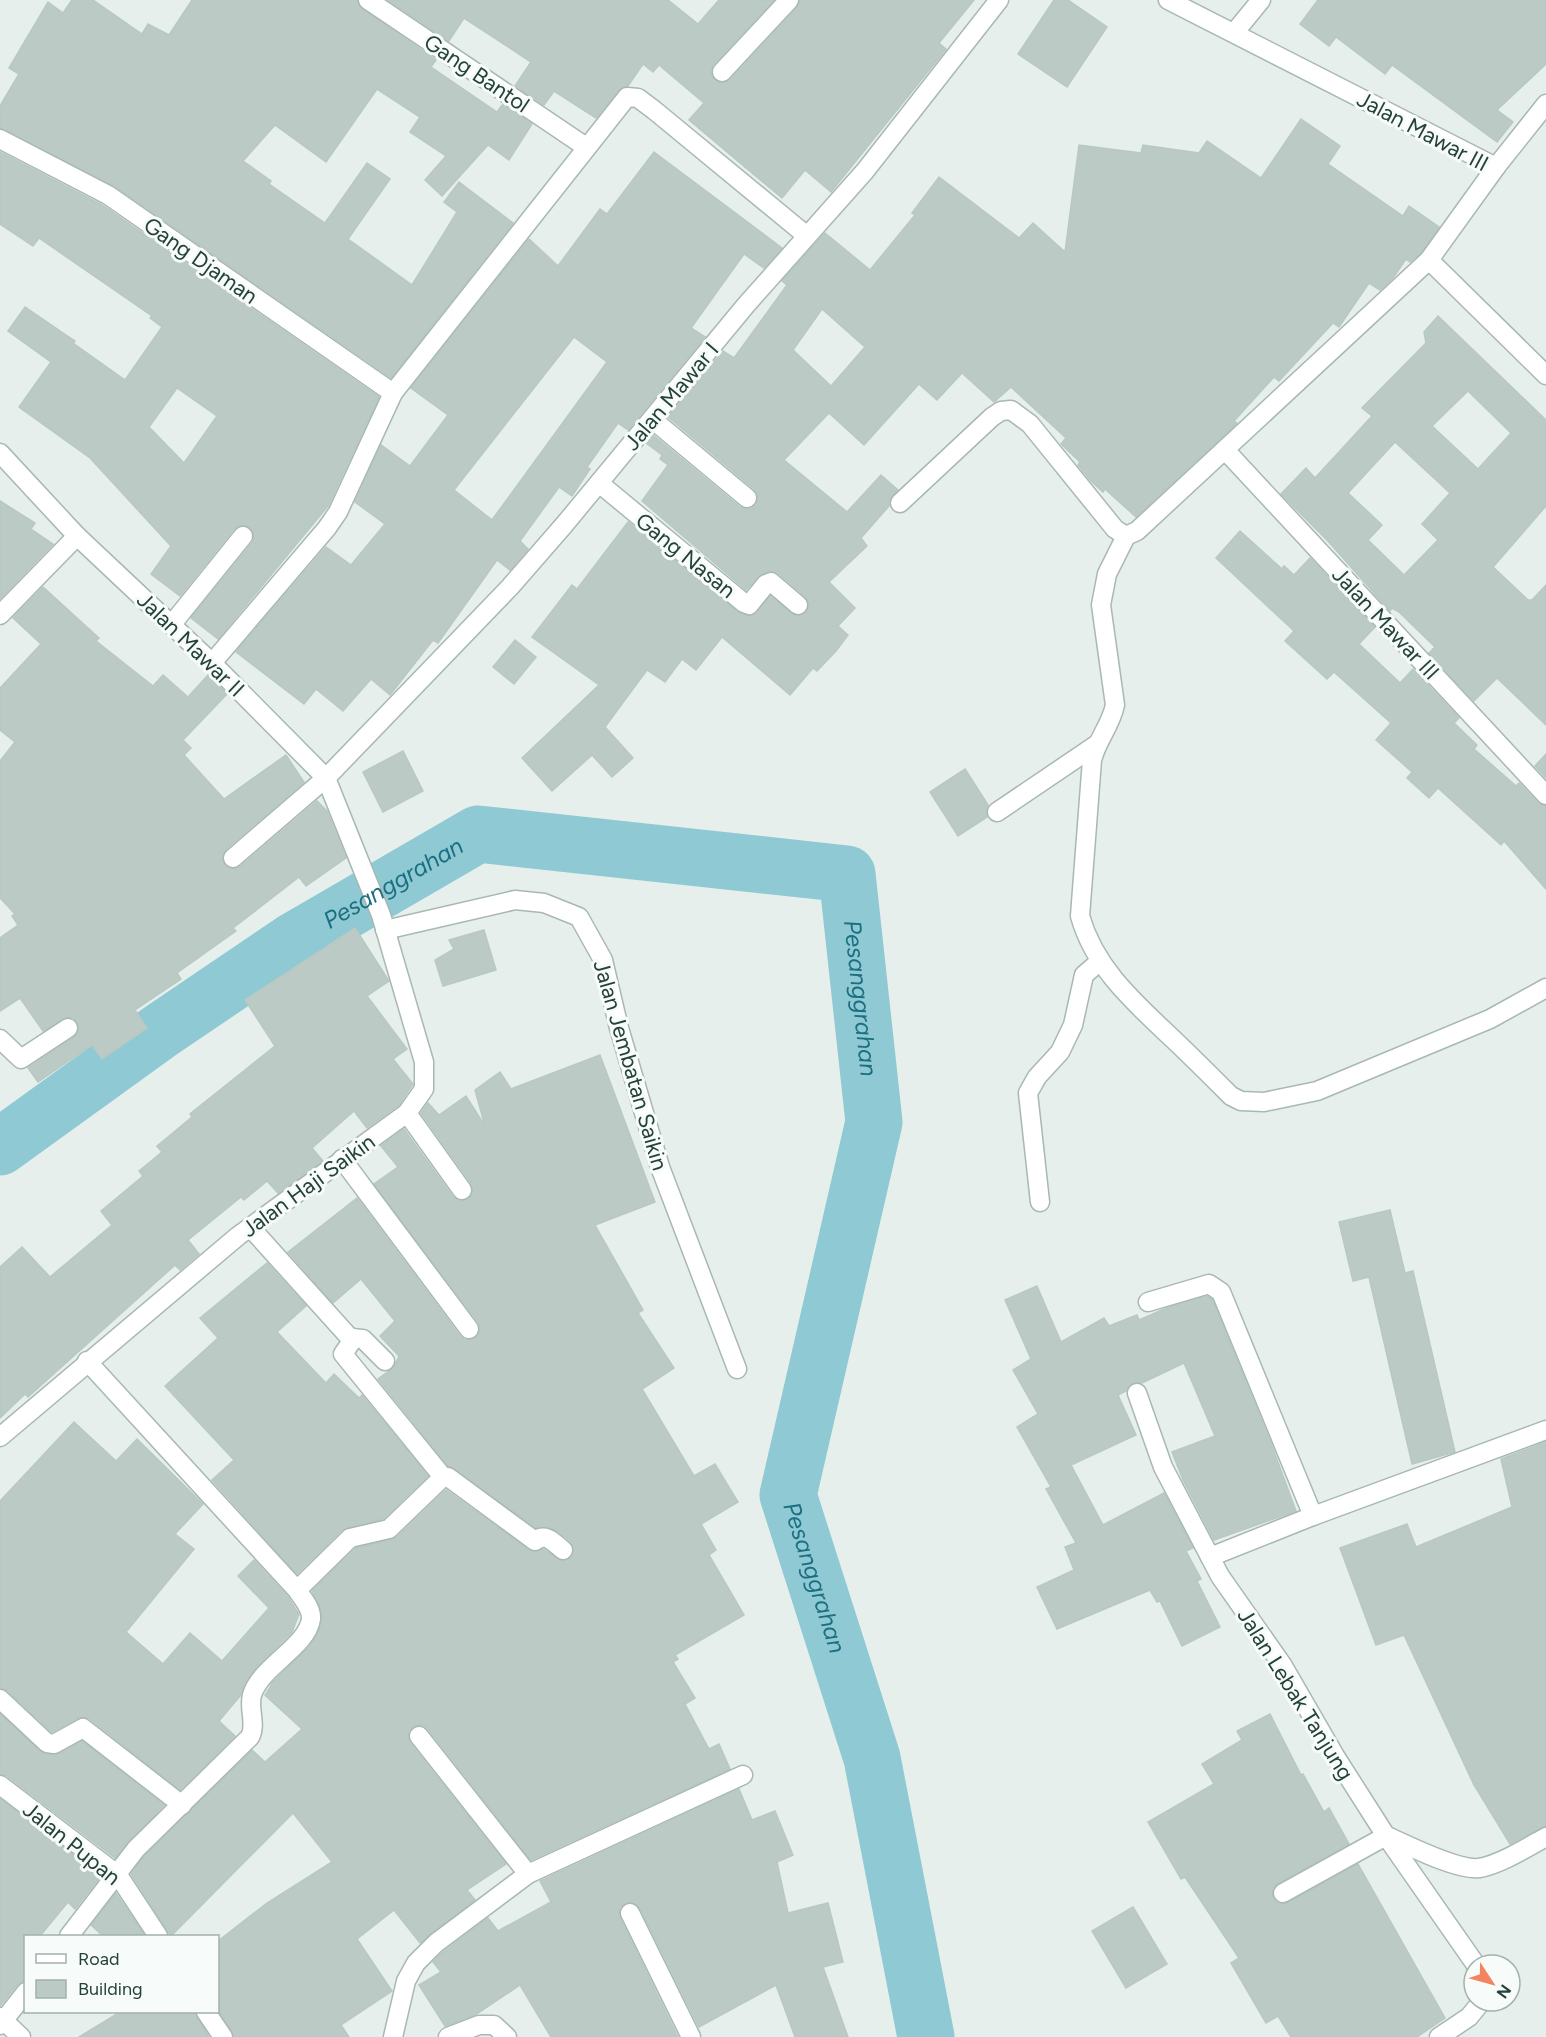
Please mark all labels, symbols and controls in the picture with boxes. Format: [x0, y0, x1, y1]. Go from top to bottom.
street label: Gang Bantol [419, 28, 535, 119]
street label: Jalan Mawar III [1352, 85, 1493, 177]
street label: Gang Djaman [138, 211, 263, 310]
street label: Jalan Mawar I [618, 337, 724, 456]
street label: Gang Nasan [630, 507, 741, 604]
street label: Jalan Mawar III [1326, 561, 1445, 686]
street label: Jalan Mawar II [131, 586, 250, 702]
water label: Pesanggrahan [318, 831, 468, 935]
water label: Pesanggrahan [838, 919, 884, 1078]
street label: Jalan Jembatan Saikin [588, 957, 673, 1173]
street label: Jalan Haji Saikin [236, 1128, 380, 1243]
water label: Pesanggrahan [777, 1498, 853, 1657]
street label: Jalan Lebak Tanjung [1232, 1603, 1359, 1785]
street label: Jalan Pupan [17, 1796, 126, 1891]
legend [24, 1935, 219, 2013]
text: Road [78, 1948, 119, 1970]
north arrow [1462, 1953, 1522, 2013]
text: Building [78, 1978, 143, 2000]
text: N [1492, 1981, 1515, 2002]

